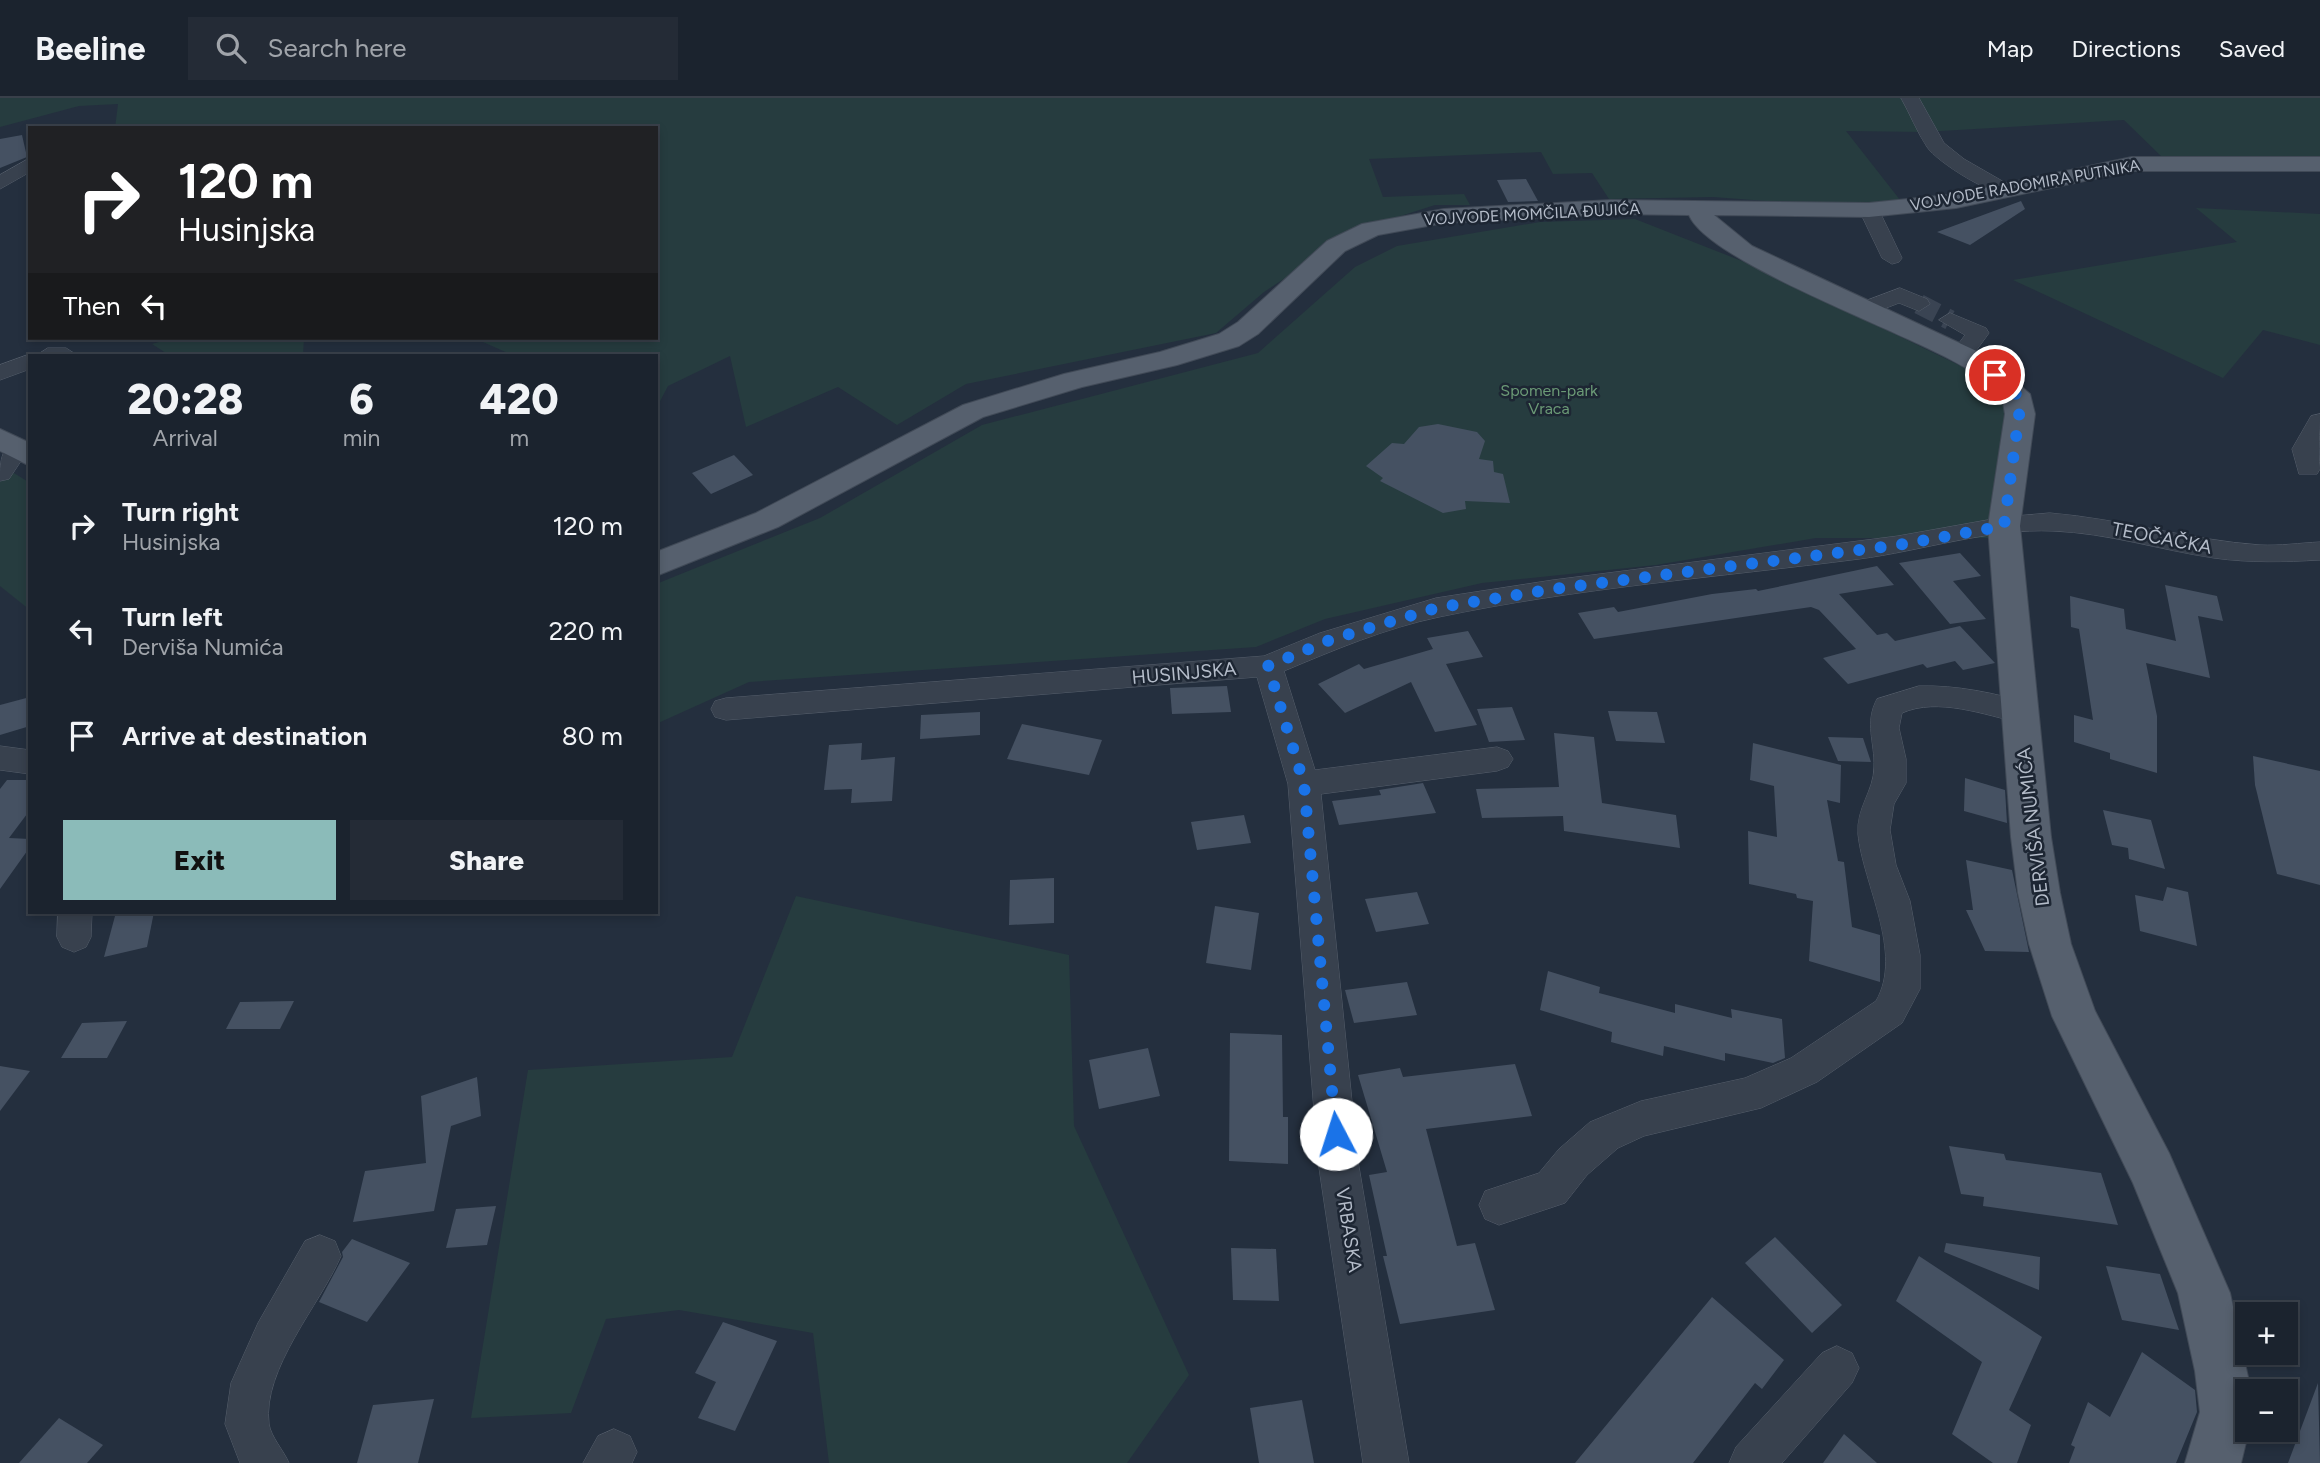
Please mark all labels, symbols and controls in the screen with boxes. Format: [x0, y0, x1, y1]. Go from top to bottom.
search box [188, 17, 678, 80]
text: Beeline [35, 29, 146, 68]
icon: search [212, 29, 250, 67]
text: Search here [268, 32, 406, 64]
text: Map [1987, 34, 2033, 63]
text: Directions [2071, 34, 2181, 63]
text: Saved [2219, 34, 2285, 63]
text: 120 m [178, 151, 313, 210]
icon: right [63, 154, 154, 245]
street label: VOJVODE RADOMIRA PUTNIKA [1909, 155, 2142, 215]
street label: VOJVODE MOMČILA ĐUJIĆA [1423, 199, 1641, 229]
text: Husinjska [178, 211, 315, 249]
icon: left [135, 287, 173, 325]
text: Then [63, 290, 121, 322]
pin [1965, 345, 2025, 405]
icon: arrive [1976, 356, 2014, 394]
text: 20:28 [127, 374, 243, 425]
text: 6 [349, 374, 374, 425]
text: 420 [480, 374, 559, 425]
park label: Spomen-park Vraca [1500, 381, 1598, 418]
text: Arrival [153, 424, 218, 452]
text: min [343, 424, 380, 452]
text: m [509, 424, 529, 452]
text: Turn right [122, 496, 239, 528]
icon: right [63, 507, 101, 545]
text: 120 m [553, 510, 623, 542]
street label: TEOČAČKA [2110, 517, 2214, 559]
text: Husinjska [122, 528, 221, 556]
text: Turn left [122, 601, 223, 633]
icon: left [63, 612, 101, 650]
text: 220 m [549, 615, 623, 647]
text: Derviša Numića [122, 633, 283, 661]
street label: HUSINJSKA [1131, 657, 1237, 689]
icon: arrive [63, 717, 101, 755]
text: Arrive at destination [122, 720, 367, 752]
text: 80 m [562, 720, 623, 752]
street label: DERVIŠA NUMIĆA [2012, 746, 2054, 908]
button: Exit [63, 820, 336, 900]
button: Share [350, 820, 623, 900]
position arrow [1299, 1097, 1373, 1171]
street label: VRBASKA [1331, 1186, 1367, 1274]
map controls [2235, 1302, 2298, 1442]
button: + [2235, 1302, 2298, 1365]
button: − [2235, 1379, 2298, 1442]

